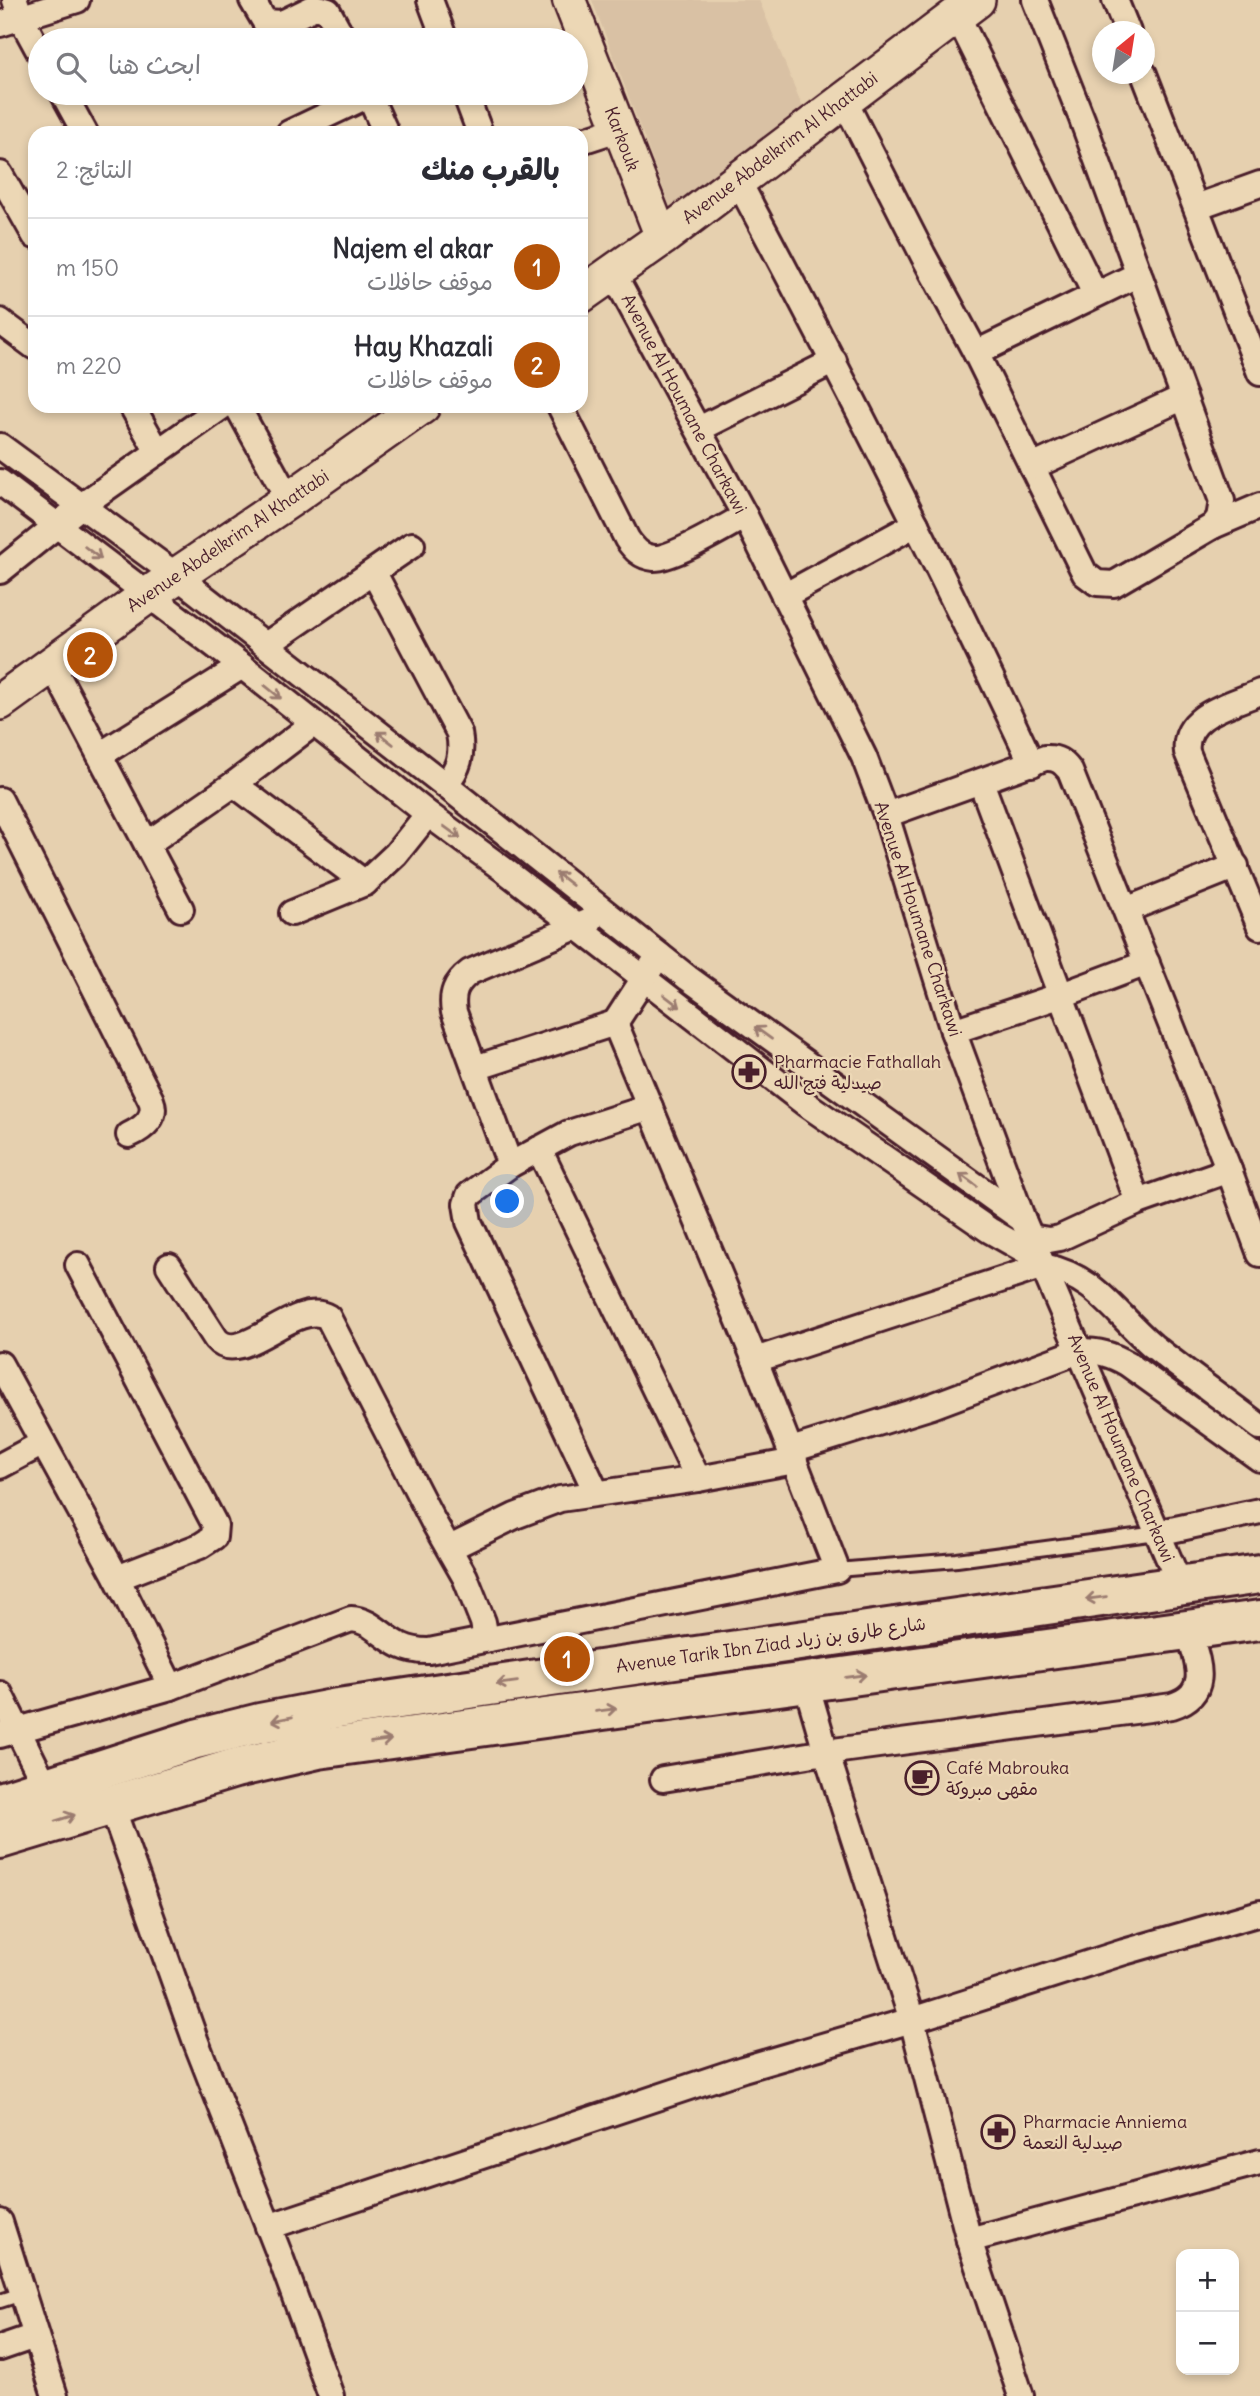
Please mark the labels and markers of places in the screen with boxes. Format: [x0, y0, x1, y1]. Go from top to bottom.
pin: 2 [67, 629, 113, 681]
place label: Pharmacie Fathallah صيدلية فتح الله [774, 1050, 941, 1095]
pharmacy icon: Pharmacie Fathallah صيدلية فتح الله [730, 1053, 768, 1091]
pin: 1 [544, 1633, 590, 1685]
place label: Café Mabrouka مقهى مبروكة [946, 1756, 1069, 1800]
cafe icon: Café Mabrouka مقهى مبروكة [903, 1759, 941, 1797]
place label: Pharmacie Anniema صيدلية النعمة [1023, 2110, 1187, 2154]
pharmacy icon: Pharmacie Anniema صيدلية النعمة [979, 2113, 1017, 2151]

